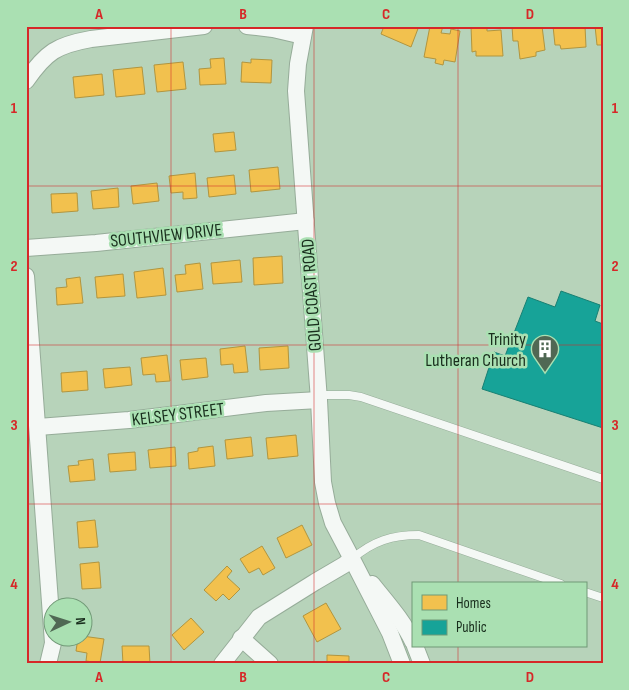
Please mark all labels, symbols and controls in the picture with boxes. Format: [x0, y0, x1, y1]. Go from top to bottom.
text: A [94, 5, 103, 24]
text: B [239, 5, 247, 24]
text: C [382, 5, 390, 24]
text: D [526, 5, 534, 24]
text: 1 [11, 99, 18, 118]
text: 1 [612, 99, 619, 118]
street label: SOUTHVIEW DRIVE [109, 219, 223, 252]
street label: GOLD COAST ROAD [297, 238, 326, 352]
text: 2 [10, 257, 18, 276]
text: 2 [611, 257, 619, 276]
place label: Trinity Lutheran Church [425, 329, 526, 371]
building icon: Trinity Lutheran Church [530, 334, 560, 373]
street label: KELSEY STREET [131, 398, 225, 431]
text: 3 [10, 416, 18, 435]
text: 3 [611, 416, 619, 435]
text: 4 [10, 575, 18, 594]
text: 4 [611, 575, 619, 594]
legend [412, 582, 586, 648]
text: Homes [456, 594, 491, 613]
north arrow [42, 598, 92, 648]
text: N [72, 617, 89, 625]
text: Public [456, 618, 487, 637]
text: A [94, 668, 103, 687]
text: B [239, 668, 247, 687]
text: C [382, 668, 390, 687]
text: D [526, 668, 534, 687]

